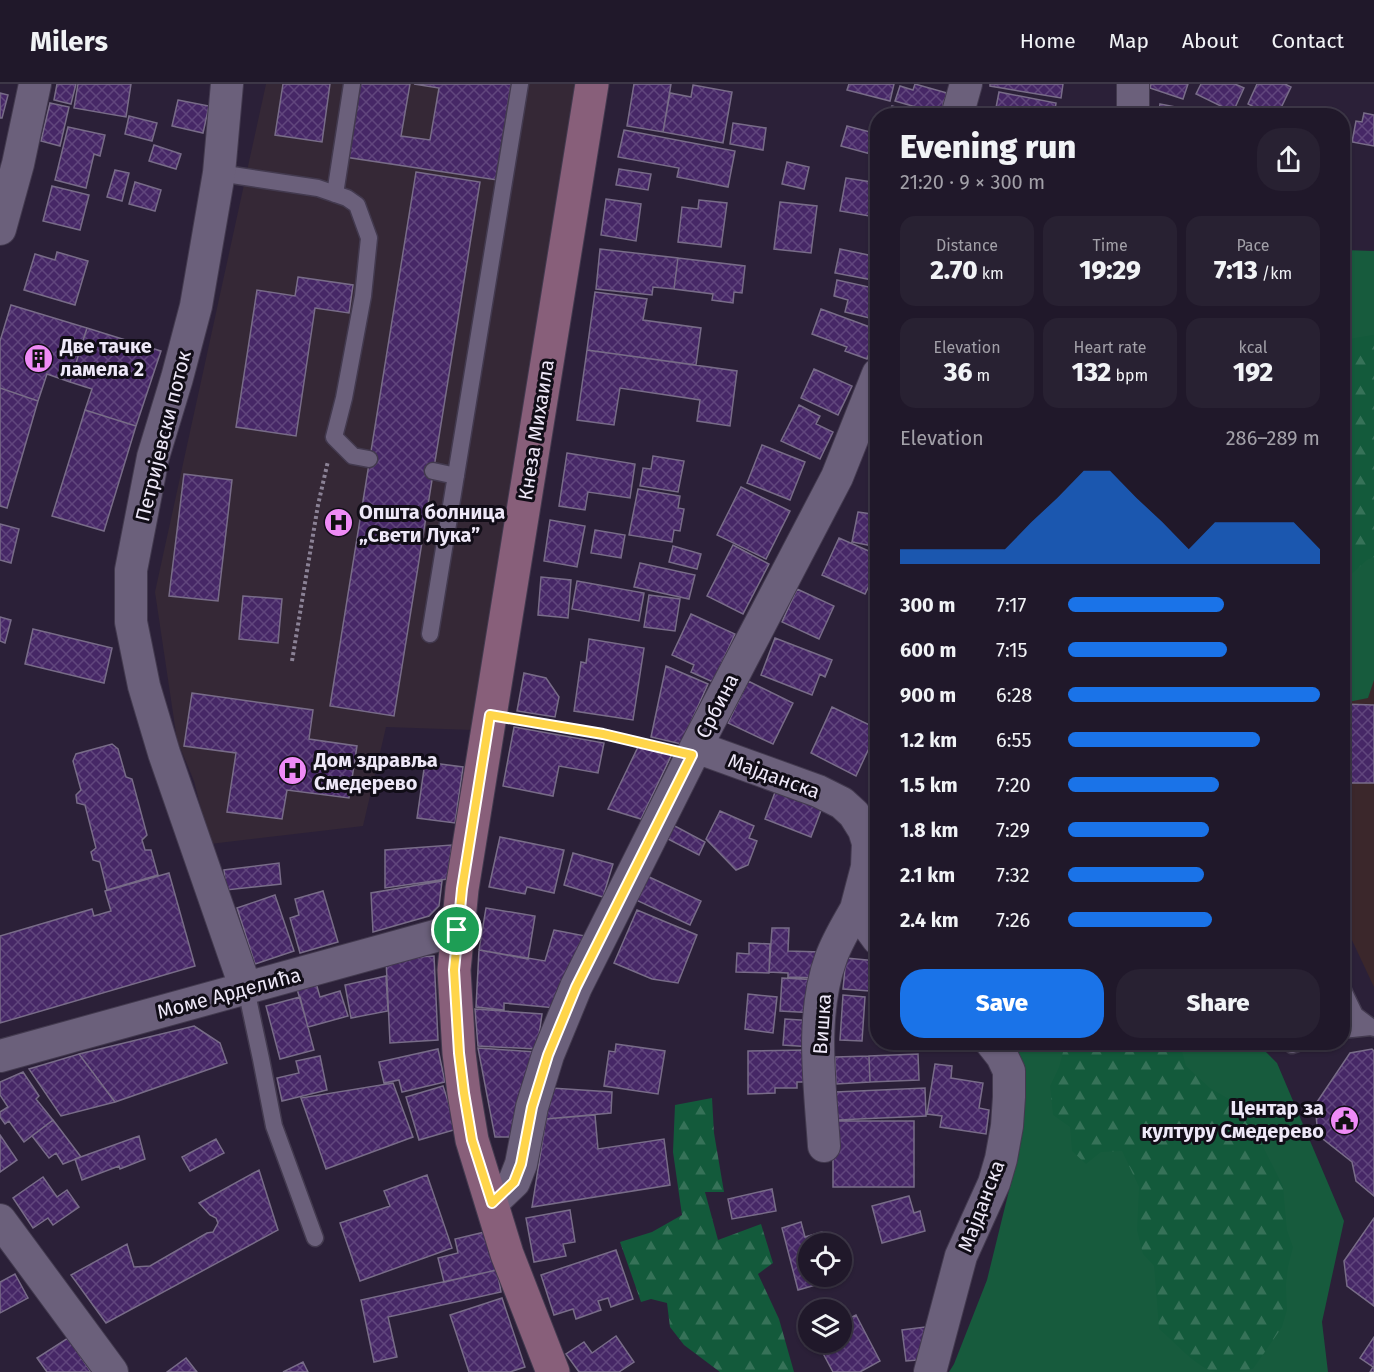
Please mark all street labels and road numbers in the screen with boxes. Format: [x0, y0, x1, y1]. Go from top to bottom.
street label: Петријевски поток [130, 347, 196, 524]
street label: Кнеза Михаила [513, 358, 559, 502]
street label: Србина [691, 670, 743, 742]
street label: Мајданска [725, 748, 823, 804]
street label: Моме Арделића [154, 962, 304, 1024]
street label: Вишка [808, 993, 836, 1055]
street label: Мајданска [953, 1157, 1009, 1255]

